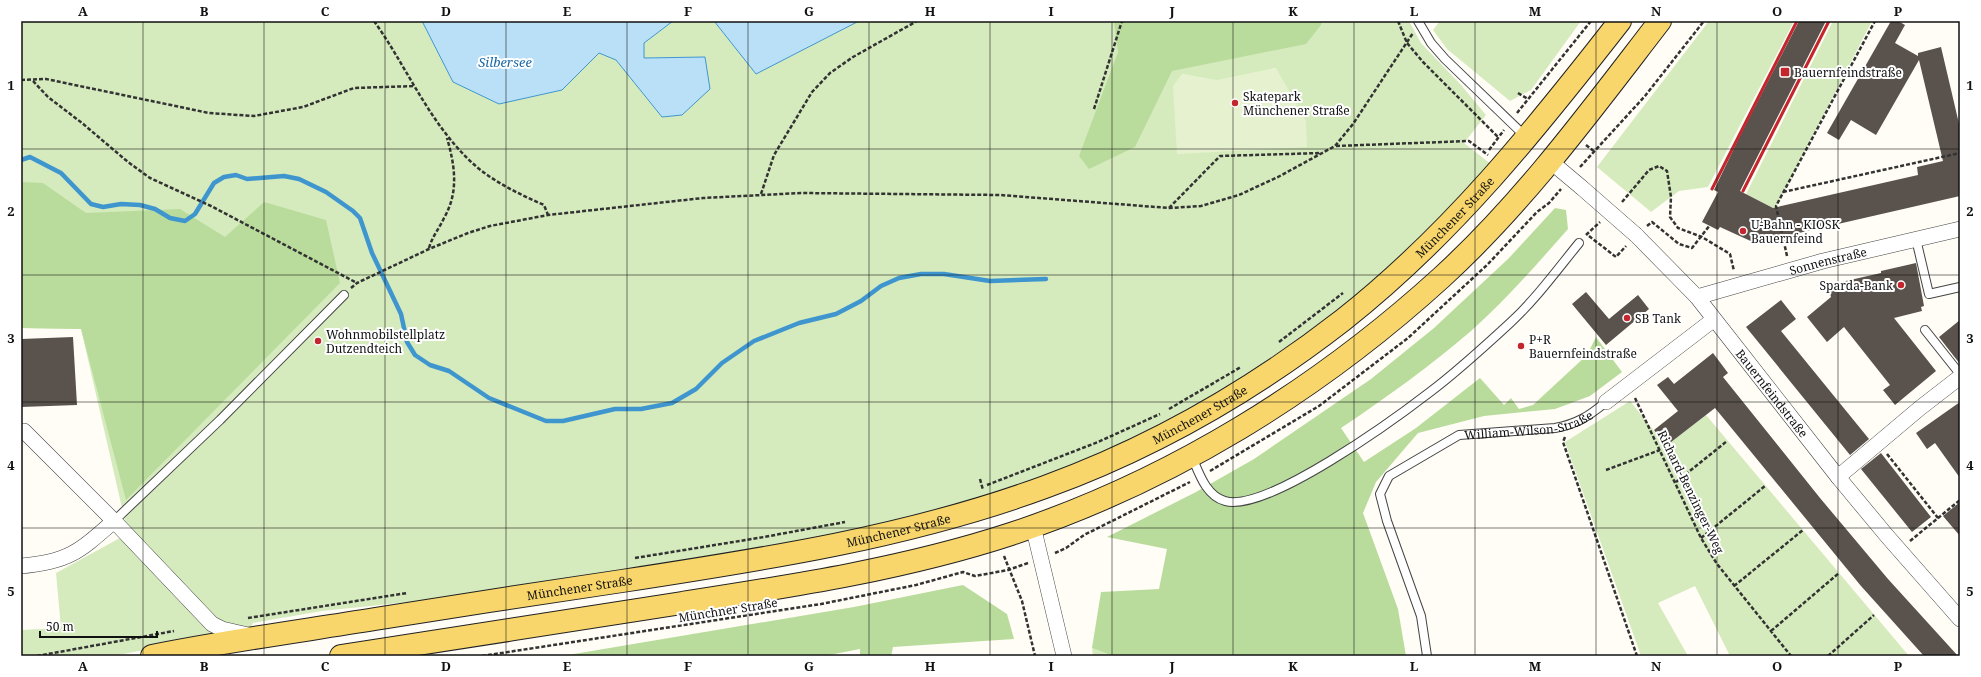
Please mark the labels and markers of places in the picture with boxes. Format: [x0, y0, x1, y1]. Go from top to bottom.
place label: Bauernfeindstraße [1794, 64, 1902, 81]
marker: Bauernfeindstraße [1779, 66, 1791, 78]
place label: Skatepark Münchener Straße [1243, 88, 1350, 119]
marker: Skatepark Münchener Straße [1230, 98, 1240, 108]
place label: U-Bahn - KIOSK Bauernfeind [1751, 216, 1840, 247]
marker: U-Bahn - KIOSK Bauernfeind [1738, 226, 1748, 236]
place label: Sparda-Bank [1819, 277, 1894, 294]
marker: Sparda-Bank [1896, 280, 1906, 290]
place label: SB Tank [1635, 310, 1682, 327]
marker: SB Tank [1622, 313, 1632, 323]
place label: Wohnmobilstellplatz Dutzendteich [326, 326, 445, 357]
place label: P+R Bauernfeindstraße [1529, 331, 1637, 362]
marker: Wohnmobilstellplatz Dutzendteich [313, 336, 323, 346]
marker: P+R Bauernfeindstraße [1516, 341, 1526, 351]

